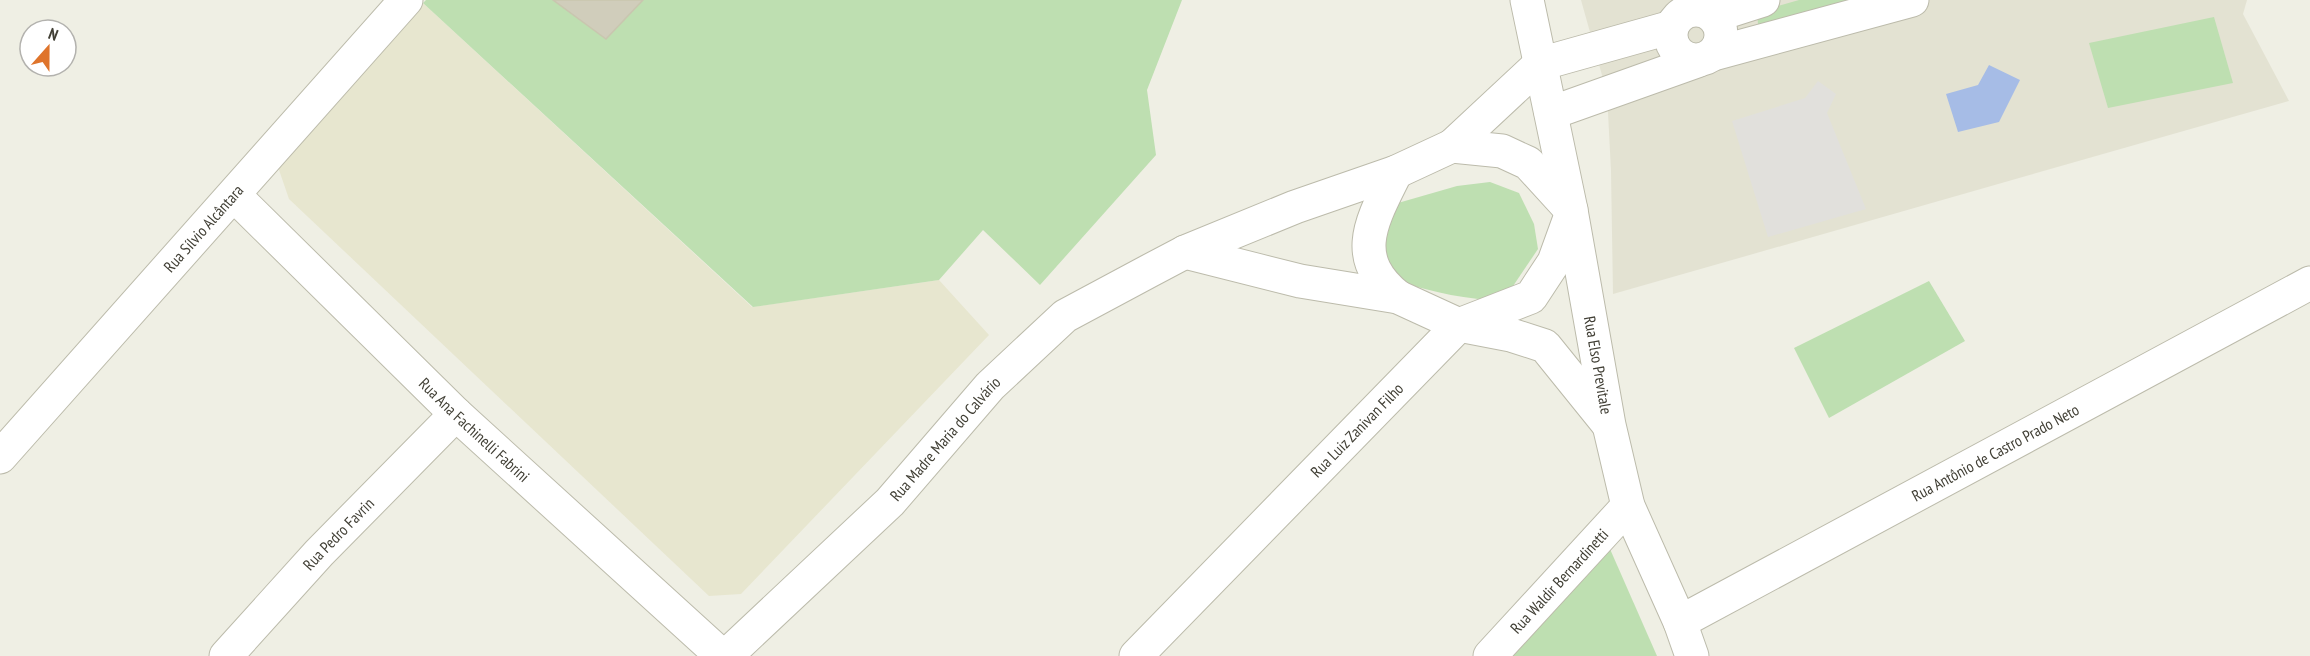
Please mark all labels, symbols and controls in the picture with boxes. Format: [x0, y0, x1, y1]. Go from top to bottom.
north arrow [18, 18, 78, 78]
text: N [46, 23, 61, 45]
street label: Rua Sílvio Alcântara [159, 180, 247, 276]
street label: Rua Elso Previtale [1580, 314, 1617, 416]
street label: Rua Madre Maria do Calvário [885, 372, 1004, 505]
street label: Rua Ana Fachinelli Fabrini [415, 373, 534, 486]
street label: Rua Luiz Zanivan Filho [1306, 378, 1407, 481]
street label: Rua Antônio de Castro Prado Neto [1908, 399, 2082, 505]
street label: Rua Pedro Favrin [298, 493, 378, 574]
street label: Rua Waldir Bernardinetti [1506, 524, 1612, 638]

